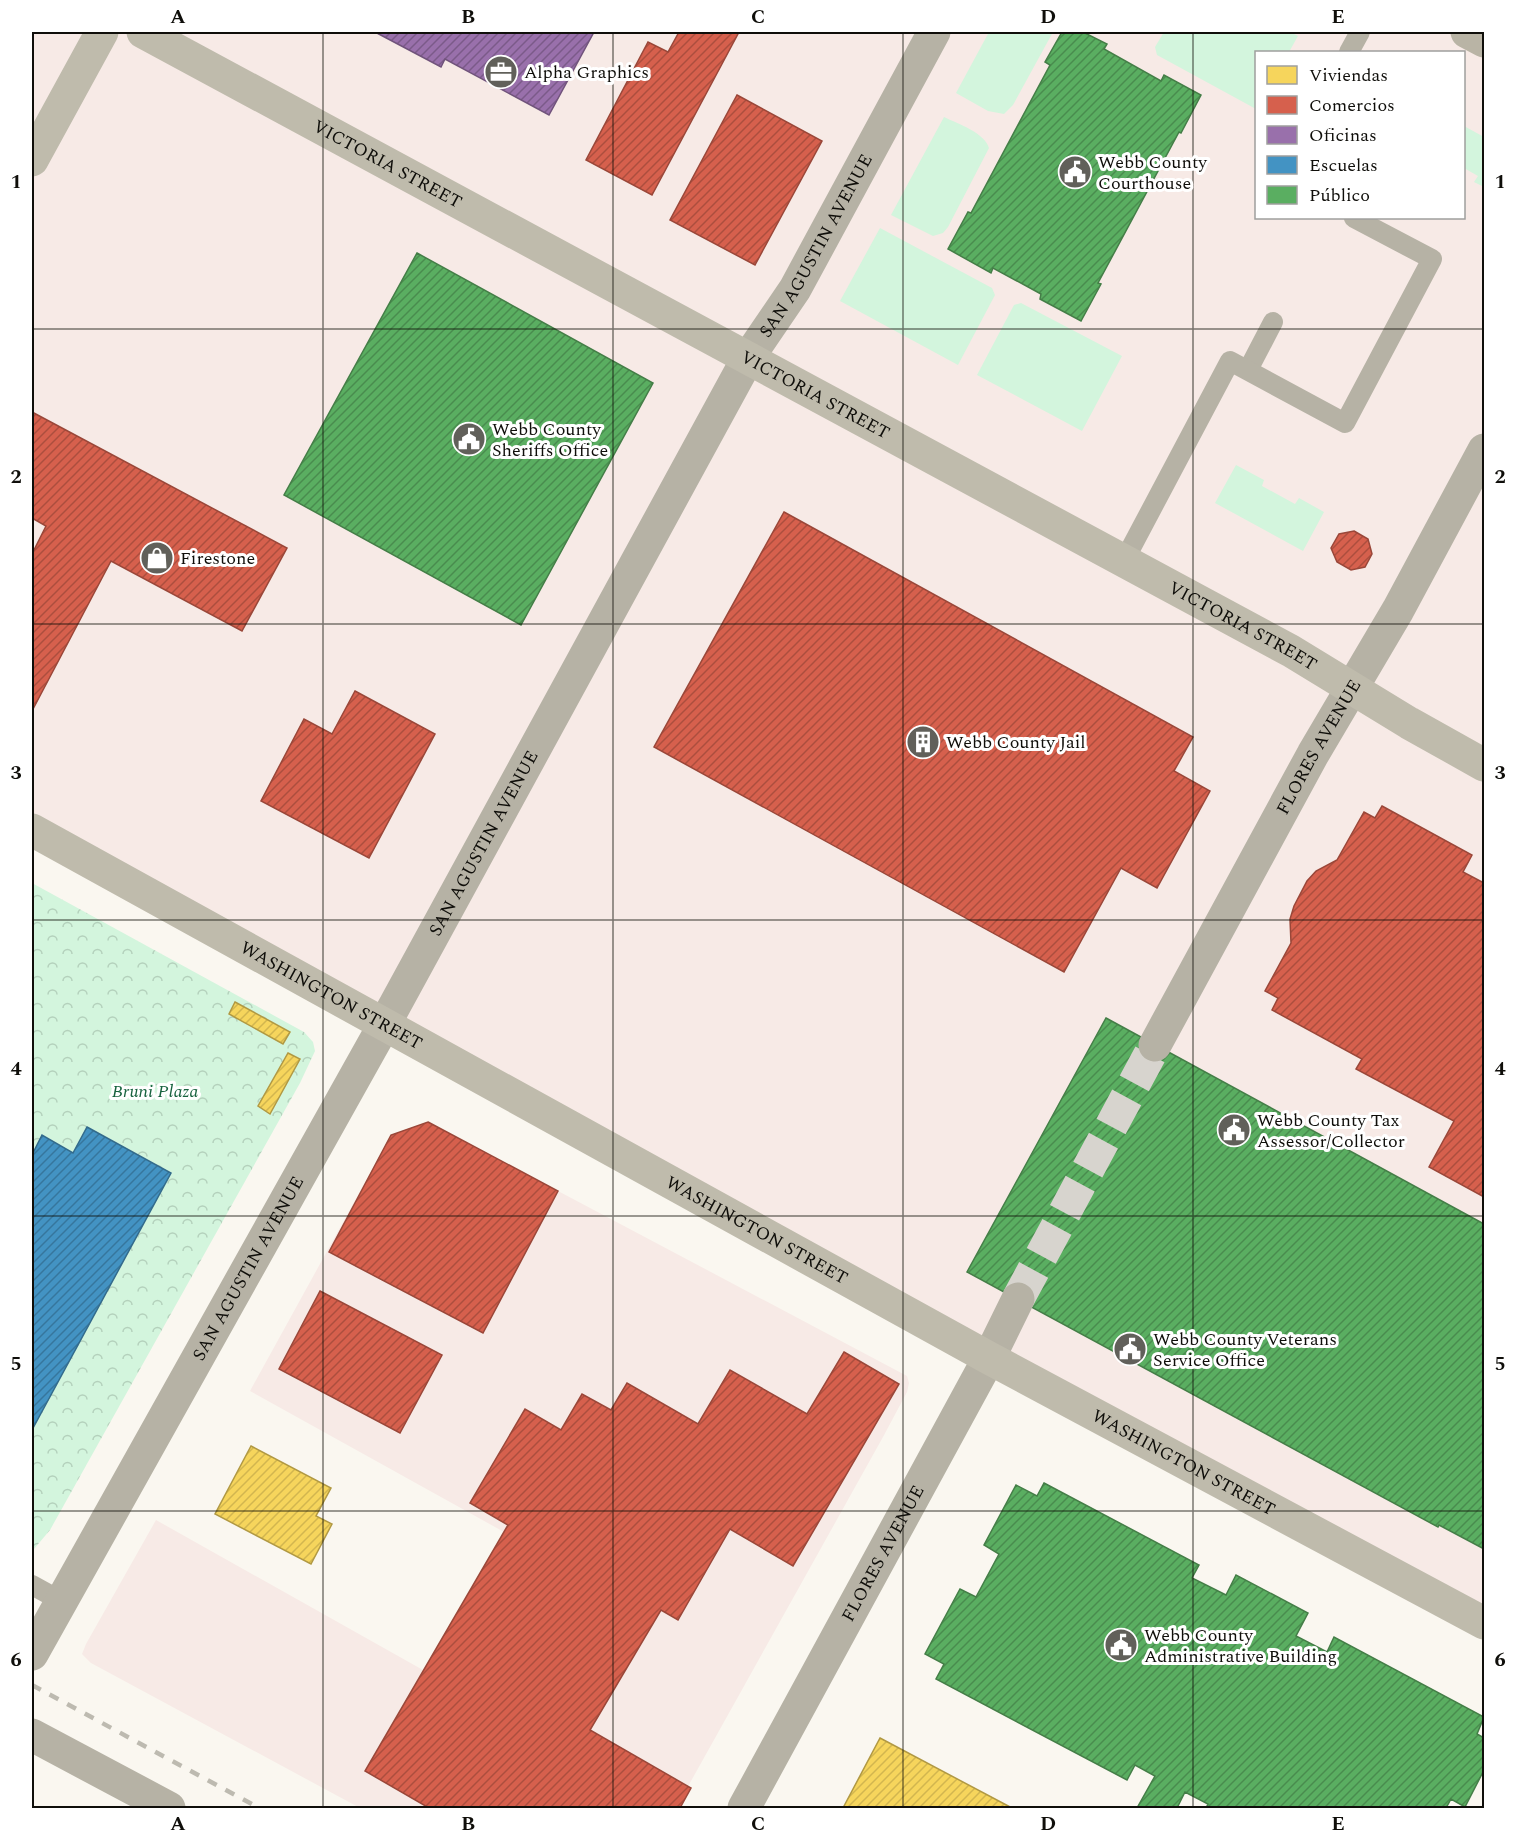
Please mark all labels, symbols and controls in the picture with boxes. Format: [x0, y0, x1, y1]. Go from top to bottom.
text: A [170, 2, 186, 32]
text: B [461, 2, 475, 32]
text: C [751, 2, 765, 32]
text: D [1040, 2, 1056, 32]
text: E [1331, 2, 1345, 32]
legend [1255, 51, 1465, 219]
office icon: Alpha Graphics [483, 54, 519, 90]
place label: Alpha Graphics [524, 59, 649, 86]
text: Viviendas [1309, 62, 1388, 89]
text: Comercios [1309, 92, 1395, 119]
street label: VICTORIA STREET [308, 113, 467, 215]
text: Oficinas [1309, 122, 1377, 149]
street label: SAN AGUSTIN AVENUE [752, 149, 879, 343]
place label: Webb County Courthouse [1098, 149, 1208, 197]
text: Escuelas [1309, 152, 1378, 179]
public building icon: Webb County Courthouse [1057, 154, 1093, 190]
text: 1 [10, 167, 22, 197]
text: 1 [1494, 167, 1506, 197]
text: Público [1309, 182, 1370, 209]
street label: VICTORIA STREET [736, 343, 895, 446]
place label: Webb County Sheriffs Office [492, 416, 608, 464]
public building icon: Webb County Sheriffs Office [451, 421, 487, 457]
text: 2 [10, 462, 22, 492]
text: 2 [1494, 462, 1506, 492]
shop icon: Firestone [139, 540, 175, 576]
place label: Firestone [180, 545, 255, 572]
street label: VICTORIA STREET [1164, 574, 1323, 677]
street label: FLORES AVENUE [1269, 674, 1368, 820]
building icon: Webb County Jail [905, 724, 941, 760]
place label: Webb County Jail [946, 729, 1086, 756]
street label: SAN AGUSTIN AVENUE [422, 745, 545, 941]
text: 3 [10, 758, 22, 788]
text: 3 [1494, 758, 1506, 788]
street label: WASHINGTON STREET [235, 934, 428, 1056]
text: 4 [10, 1054, 22, 1084]
text: 4 [1494, 1054, 1506, 1084]
park label: Bruni Plaza [112, 1078, 198, 1105]
place label: Webb County Tax Assessor/Collector [1257, 1107, 1405, 1155]
public building icon: Webb County Tax Assessor/Collector [1216, 1112, 1252, 1148]
street label: WASHINGTON STREET [661, 1169, 853, 1291]
street label: SAN AGUSTIN AVENUE [185, 1171, 310, 1366]
place label: Webb County Veterans Service Office [1153, 1326, 1337, 1374]
public building icon: Webb County Veterans Service Office [1112, 1331, 1148, 1367]
text: 5 [10, 1349, 22, 1379]
text: 5 [1494, 1349, 1506, 1379]
street label: WASHINGTON STREET [1087, 1402, 1280, 1523]
street label: FLORES AVENUE [834, 1480, 931, 1627]
place label: Webb County Administrative Building [1144, 1622, 1337, 1670]
public building icon: Webb County Administrative Building [1103, 1627, 1139, 1663]
text: 6 [10, 1645, 22, 1675]
text: 6 [1494, 1645, 1506, 1675]
text: A [170, 1809, 186, 1839]
text: B [461, 1809, 475, 1839]
text: C [751, 1809, 765, 1839]
text: D [1040, 1809, 1056, 1839]
text: E [1331, 1809, 1345, 1839]

